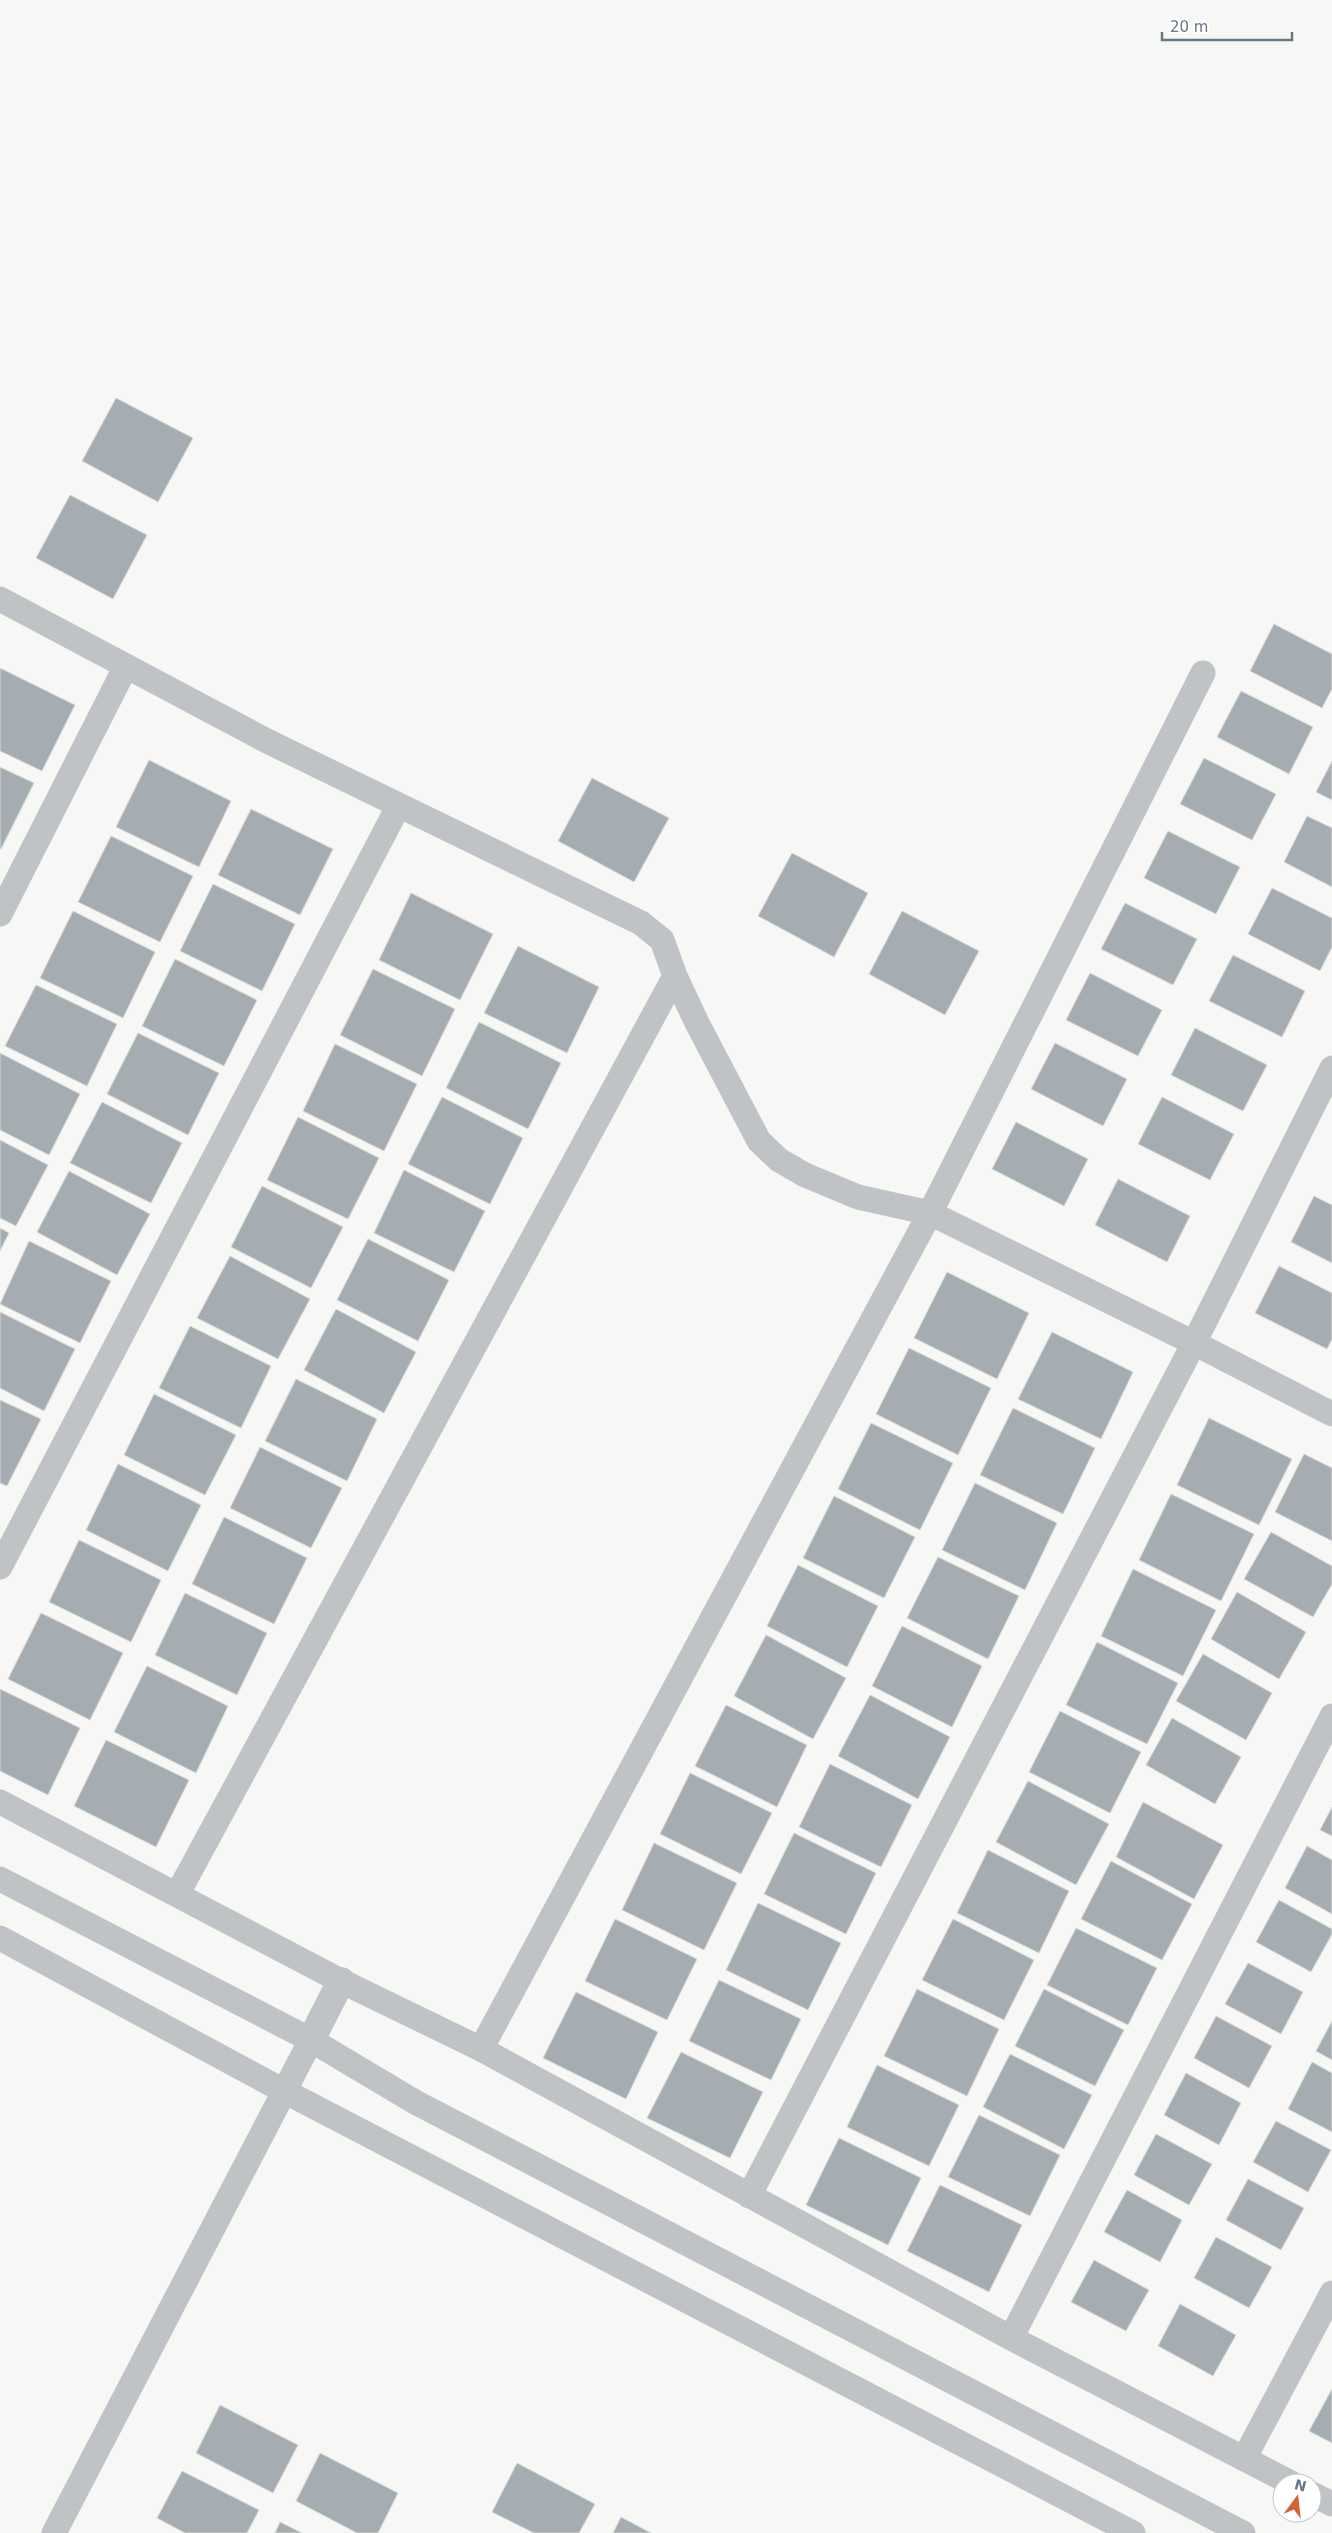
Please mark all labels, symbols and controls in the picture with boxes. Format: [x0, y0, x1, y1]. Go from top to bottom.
scale bar [1162, 10, 1292, 42]
text: 20 m [1170, 18, 1208, 36]
north arrow [1272, 2473, 1322, 2523]
text: N [1293, 2476, 1308, 2495]

